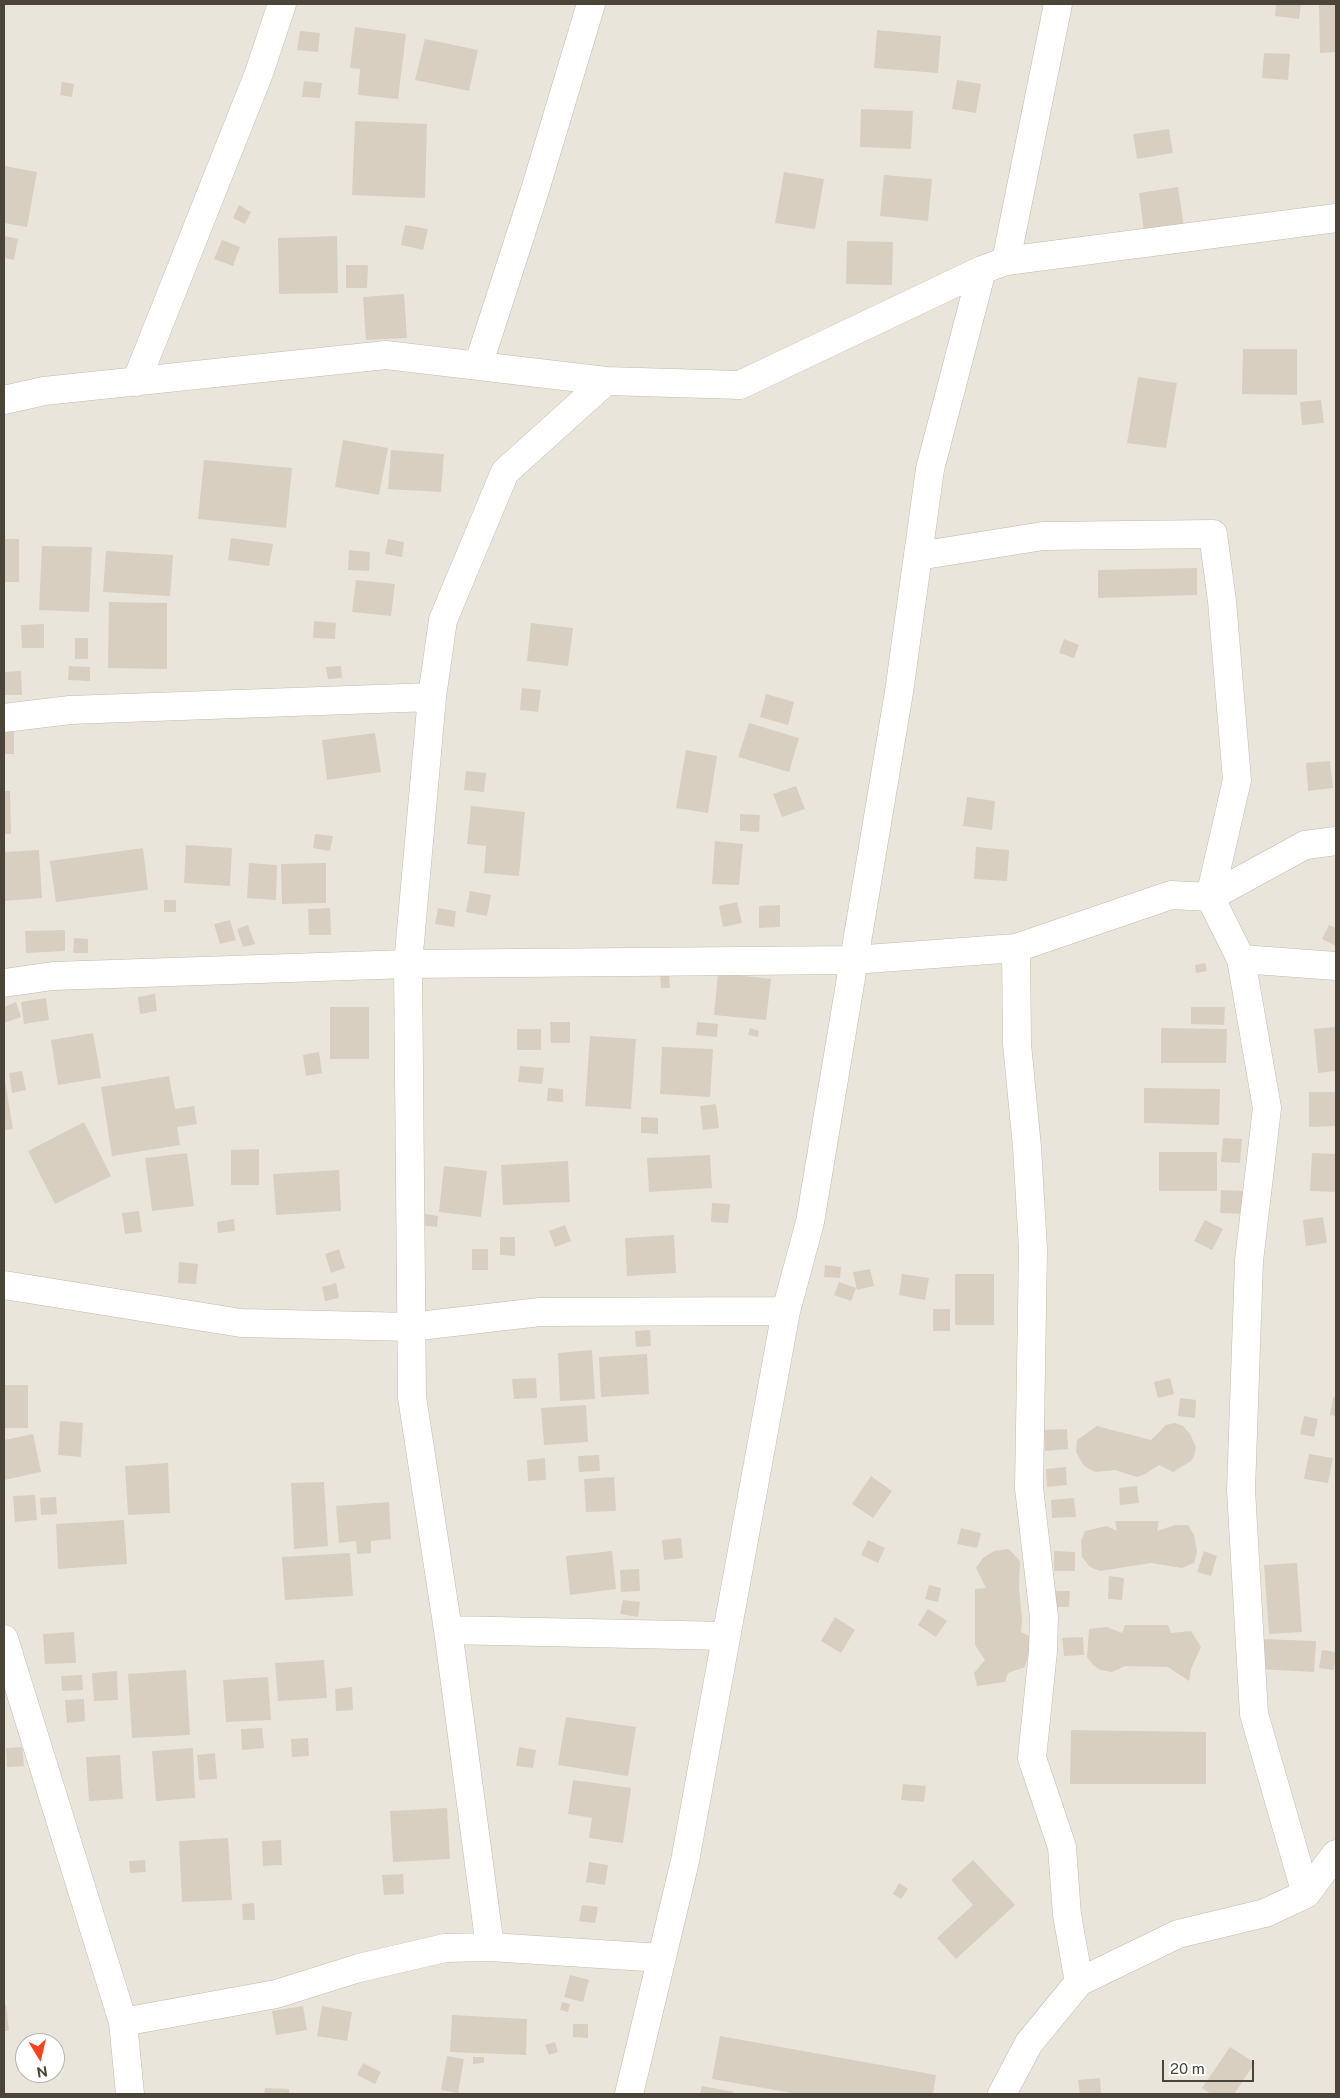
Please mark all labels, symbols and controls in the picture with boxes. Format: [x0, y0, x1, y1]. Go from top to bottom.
north arrow [15, 2033, 65, 2083]
scale bar [1165, 2050, 1258, 2082]
text: 20 m [1170, 2060, 1205, 2077]
text: N [36, 2063, 49, 2081]

